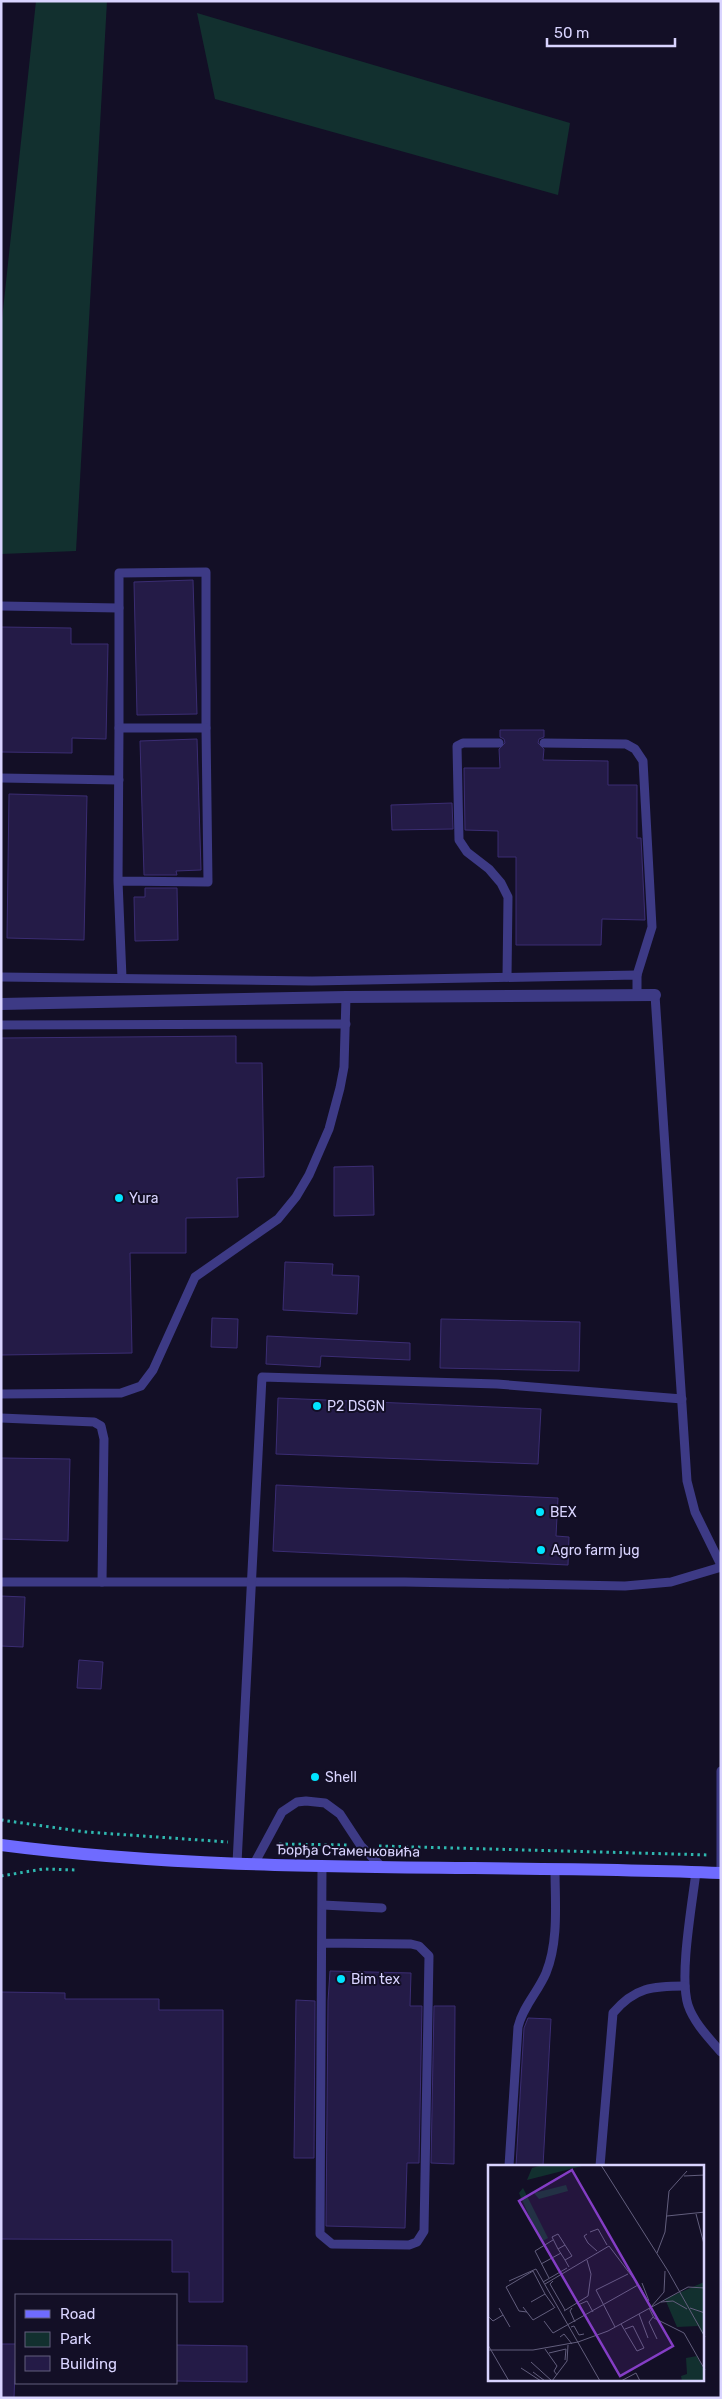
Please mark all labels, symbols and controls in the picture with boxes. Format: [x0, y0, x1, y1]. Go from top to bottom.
scale bar [547, 15, 674, 47]
text: 50 m [554, 24, 589, 42]
place label: Yura [129, 1190, 159, 1207]
marker: Yura [113, 1192, 125, 1204]
place label: P2 DSGN [327, 1398, 385, 1415]
marker: P2 DSGN [311, 1400, 323, 1412]
place label: BEX [550, 1504, 577, 1521]
marker: BEX [534, 1506, 546, 1518]
place label: Agro farm jug [551, 1542, 640, 1559]
marker: Agro farm jug [535, 1544, 547, 1556]
place label: Shell [325, 1769, 357, 1786]
marker: Shell [309, 1771, 321, 1783]
street label: Ђорђа Стаменковића [276, 1841, 420, 1861]
place label: Bim tex [351, 1971, 400, 1988]
marker: Bim tex [335, 1973, 347, 1985]
inset map [488, 2165, 704, 2382]
legend [15, 2294, 178, 2384]
text: Road [60, 2305, 96, 2323]
text: Park [60, 2330, 91, 2348]
text: Building [60, 2355, 117, 2373]

